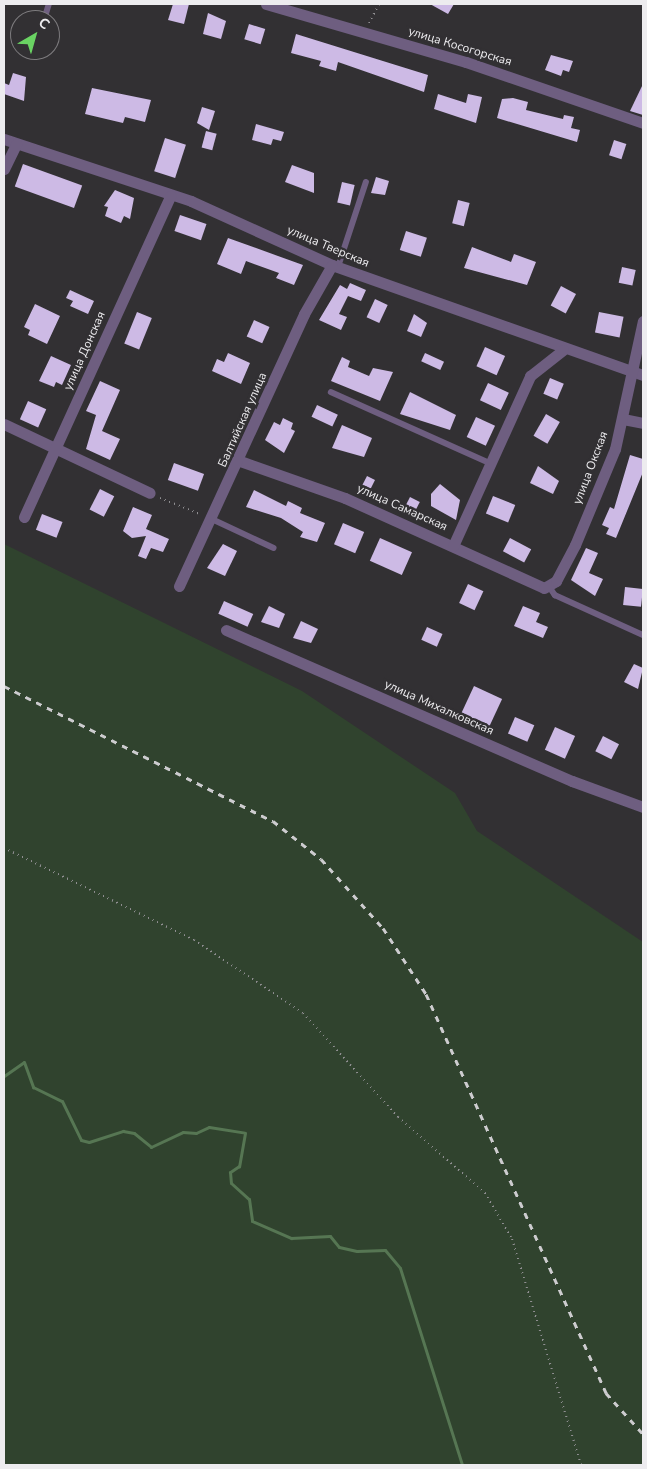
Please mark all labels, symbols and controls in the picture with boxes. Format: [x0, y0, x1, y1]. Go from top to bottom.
north arrow [10, 10, 60, 60]
text: С [34, 13, 54, 34]
street label: улица Косогорская [407, 24, 513, 70]
street label: улица Тверская [285, 223, 371, 271]
street label: улица Донская [61, 309, 109, 393]
street label: Балтийская улица [216, 370, 270, 470]
street label: улица Окская [570, 429, 612, 507]
street label: улица Самарская [355, 482, 449, 534]
street label: улица Михалковская [382, 677, 496, 739]

